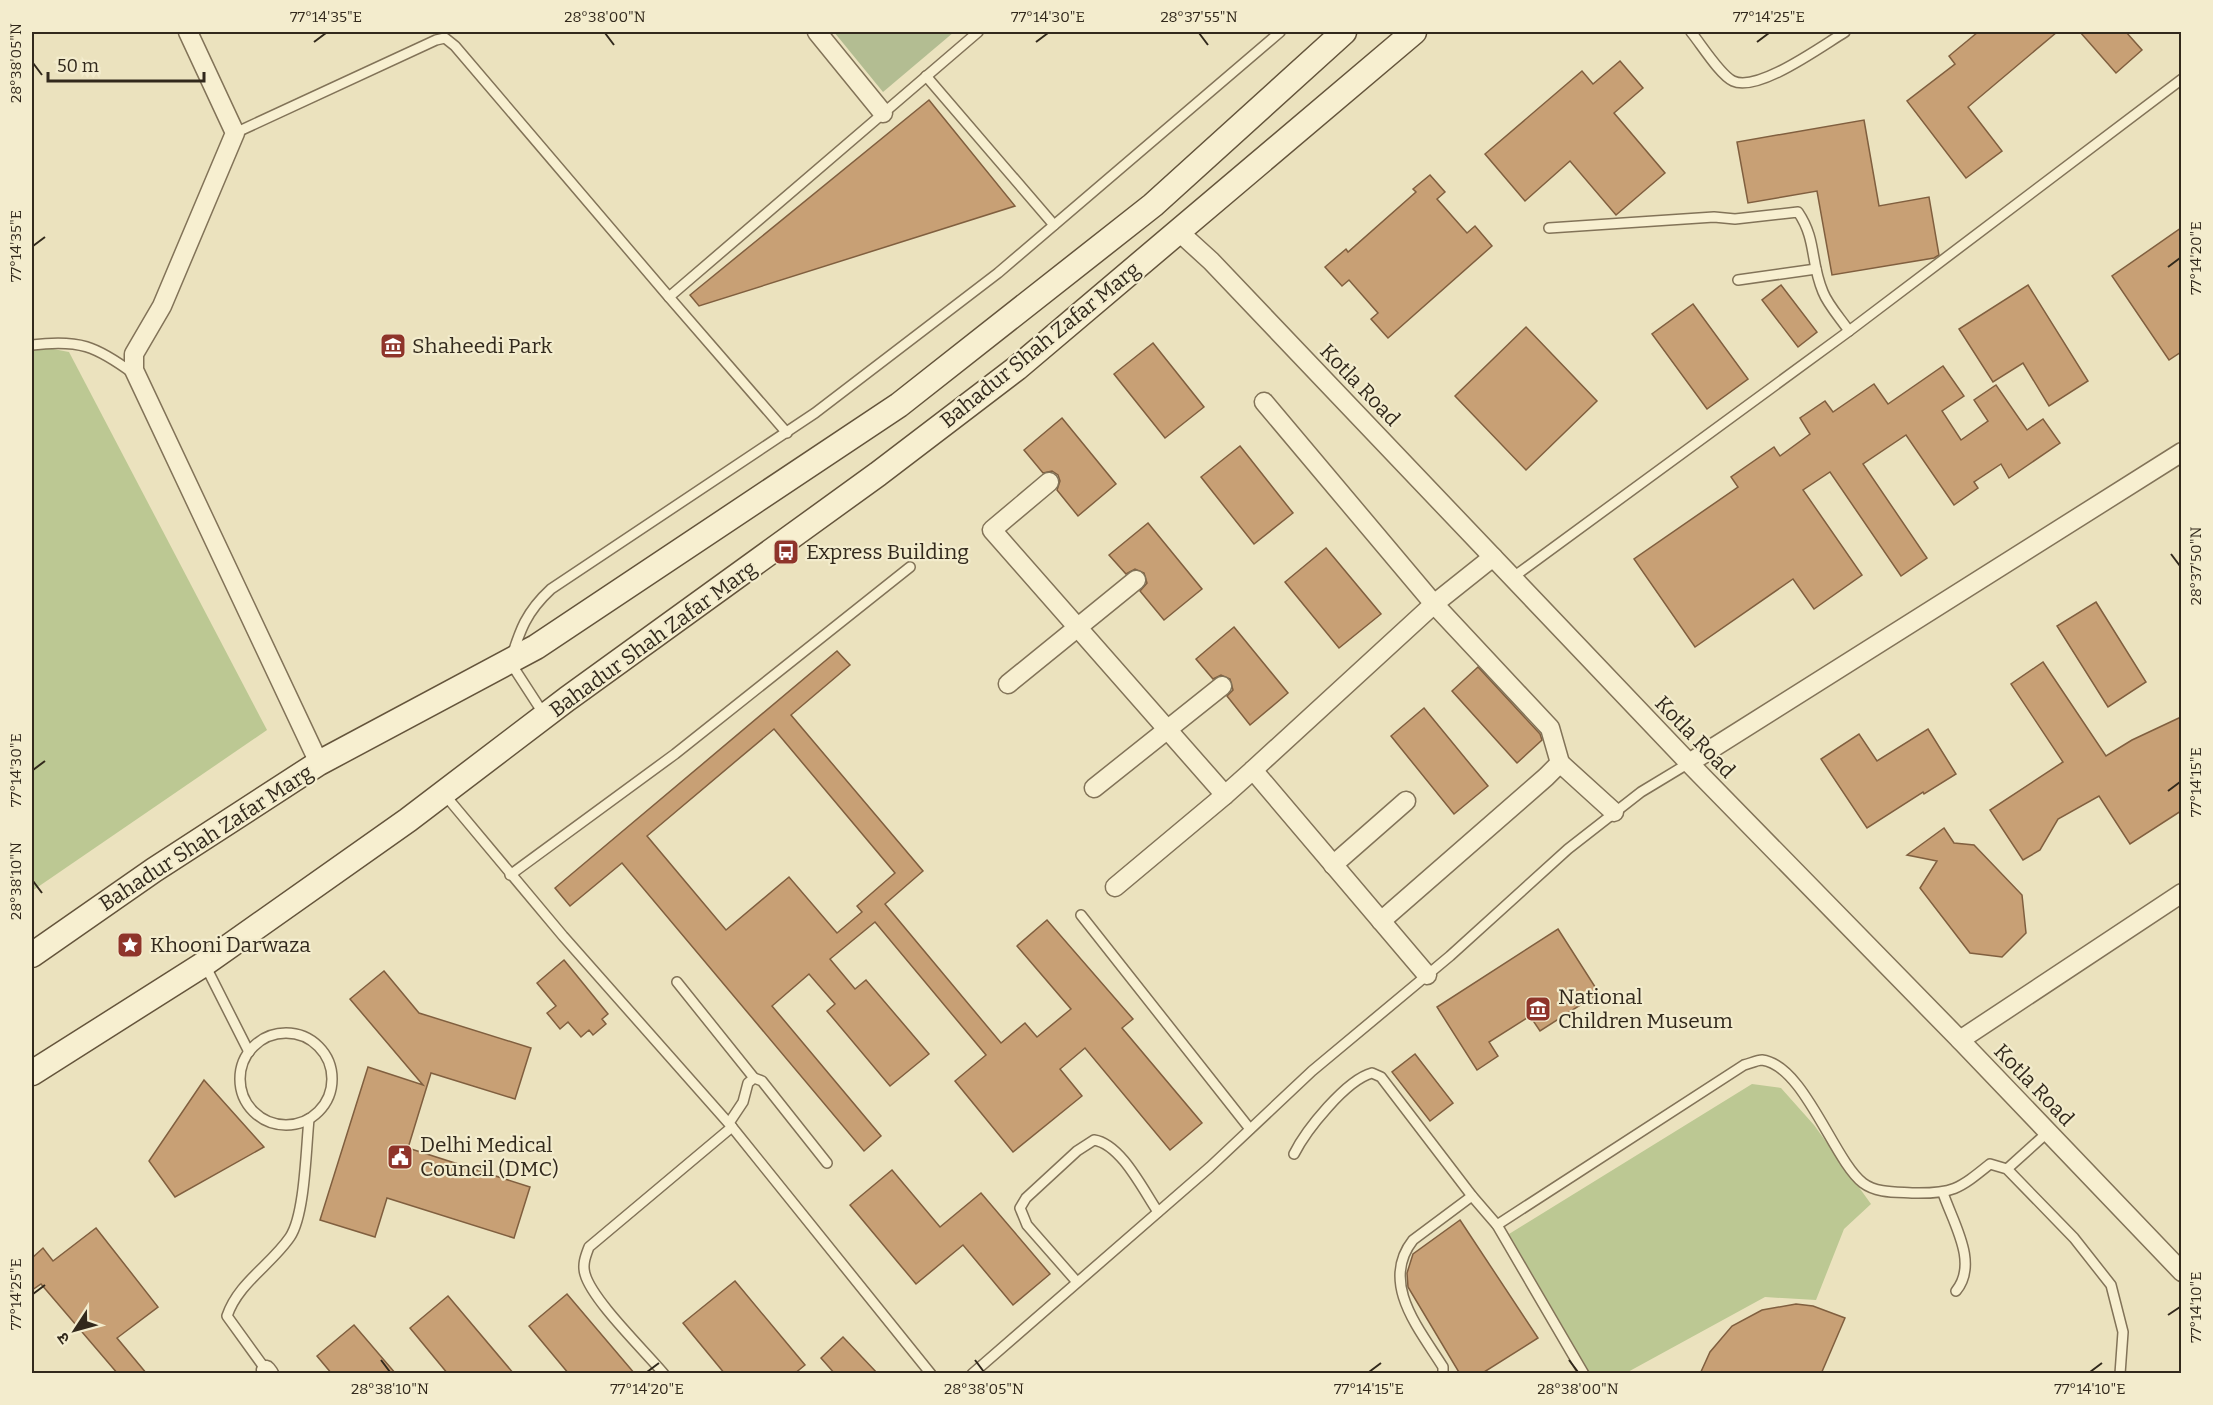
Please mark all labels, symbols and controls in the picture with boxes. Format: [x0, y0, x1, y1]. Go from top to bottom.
text: 77°14'35"E [290, 8, 362, 26]
text: 28°38'00"N [564, 8, 646, 26]
text: 77°14'30"E [1011, 8, 1085, 26]
text: 28°37'55"N [1160, 8, 1238, 26]
text: 77°14'25"E [1733, 8, 1805, 26]
text: 28°38'05"N [7, 23, 25, 103]
scale bar [48, 45, 204, 83]
text: 50 m [57, 55, 99, 77]
text: 77°14'35"E [7, 210, 25, 282]
text: 77°14'20"E [2187, 221, 2205, 295]
street label: Bahadur Shah Zafar Marg [935, 256, 1145, 434]
museum icon: Shaheedi Park [378, 331, 408, 361]
place label: Shaheedi Park [412, 333, 552, 359]
street label: Kotla Road [1314, 338, 1406, 432]
text: 28°37'50"N [2187, 527, 2205, 605]
bus stop icon: Express Building [771, 537, 801, 567]
place label: Express Building [806, 539, 969, 565]
street label: Bahadur Shah Zafar Marg [544, 555, 762, 723]
street label: Kotla Road [1649, 690, 1741, 784]
text: 77°14'30"E [7, 733, 25, 807]
text: 77°14'15"E [2187, 747, 2205, 817]
street label: Bahadur Shah Zafar Marg [94, 759, 318, 917]
text: 28°38'10"N [7, 842, 25, 920]
place icon: Khooni Darwaza [115, 930, 145, 960]
place label: Khooni Darwaza [150, 932, 311, 958]
place label: National Children Museum [1558, 984, 1733, 1034]
museum icon: National Children Museum [1523, 994, 1553, 1024]
street label: Kotla Road [1988, 1038, 2080, 1132]
place label: Delhi Medical Council (DMC) [420, 1132, 559, 1182]
public building icon: Delhi Medical Council (DMC) [385, 1142, 415, 1172]
text: 77°14'25"E [7, 1258, 25, 1330]
text: 77°14'10"E [2187, 1271, 2205, 1343]
north arrow [45, 1300, 105, 1360]
text: उ [52, 1329, 74, 1348]
text: 28°38'10"N [351, 1380, 429, 1398]
text: 77°14'20"E [610, 1380, 684, 1398]
text: 28°38'05"N [944, 1380, 1024, 1398]
text: 77°14'15"E [1334, 1380, 1404, 1398]
text: 28°38'00"N [1537, 1380, 1619, 1398]
text: 77°14'10"E [2054, 1380, 2126, 1398]

